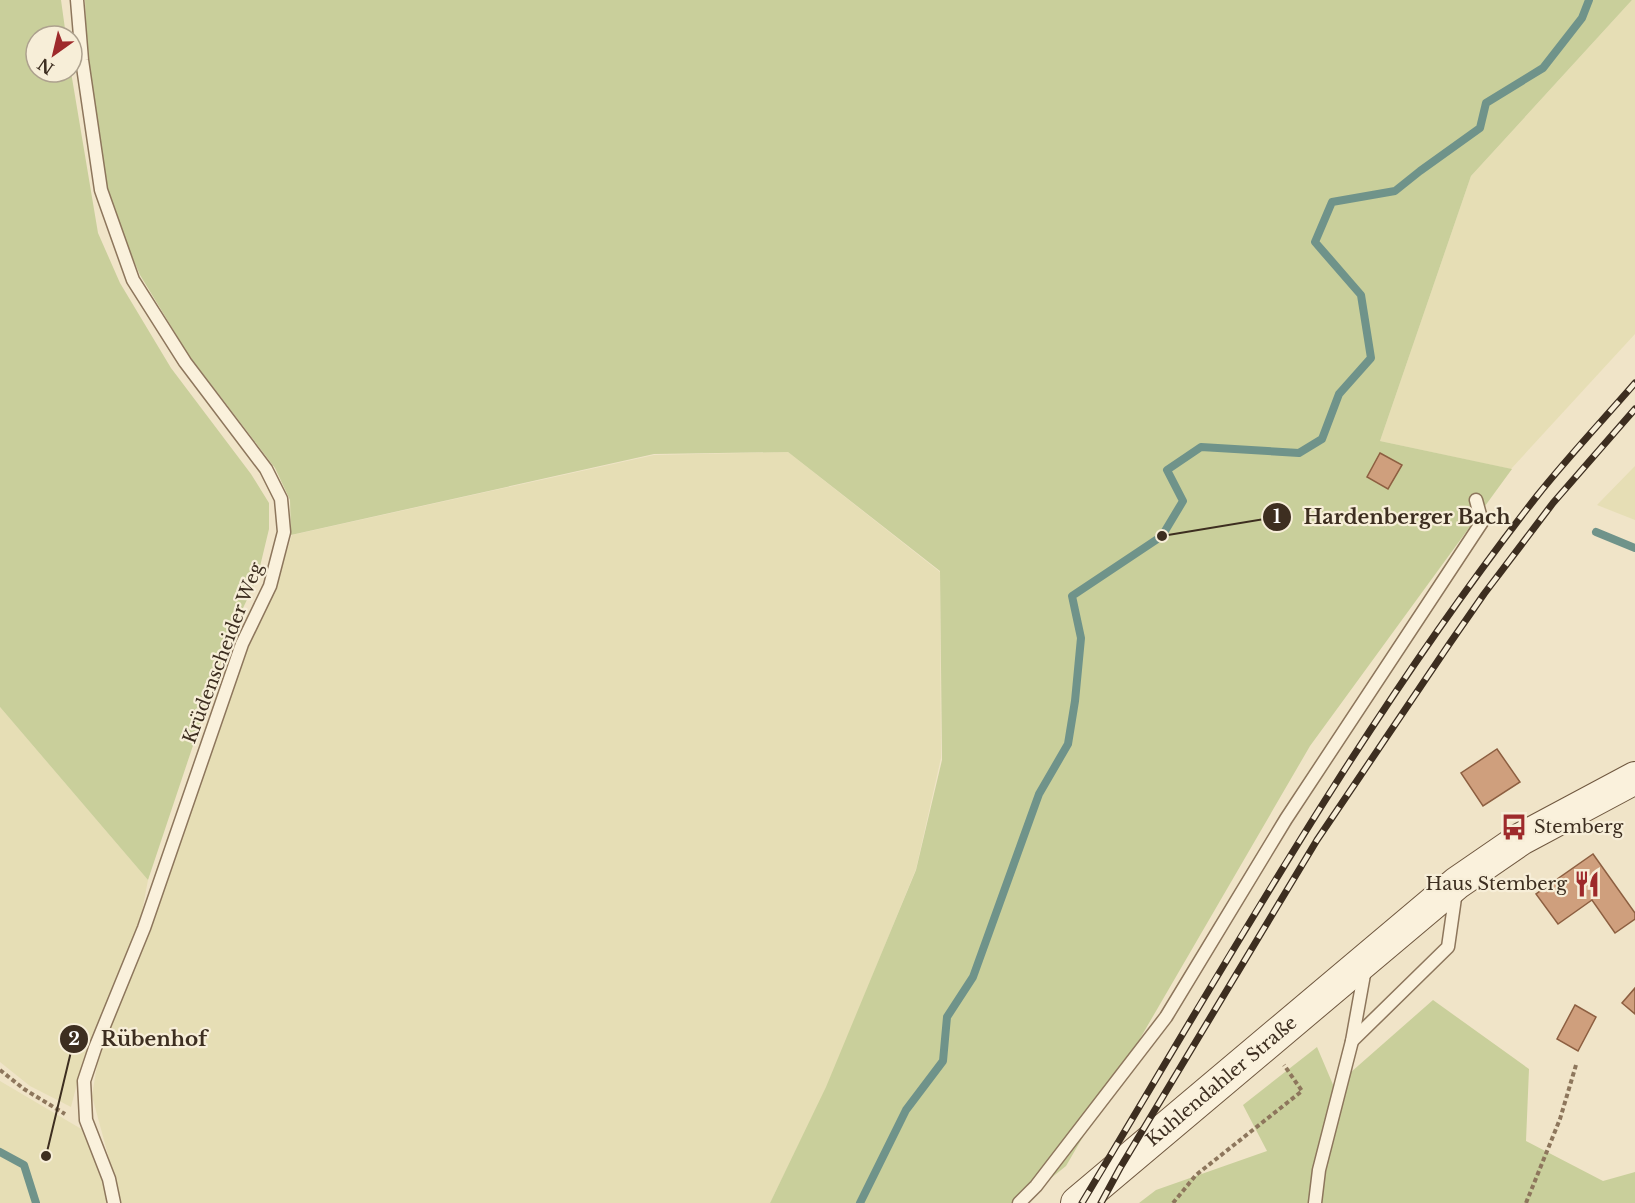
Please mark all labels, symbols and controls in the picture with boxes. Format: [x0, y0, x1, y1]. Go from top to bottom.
north arrow [24, 24, 84, 84]
text: N [34, 54, 57, 79]
callout: Hardenberger Bach [1262, 498, 1523, 536]
text: Hardenberger Bach [1303, 505, 1511, 529]
text: 1 [1273, 506, 1281, 528]
street label: Krüdenscheider Weg [178, 559, 268, 747]
bus stop icon: Stemberg [1499, 812, 1529, 842]
place label: Stemberg [1534, 816, 1624, 838]
restaurant icon: Haus Stemberg [1572, 869, 1602, 899]
place label: Haus Stemberg [1426, 873, 1567, 895]
street label: Kuhlendahler Straße [1142, 1012, 1301, 1151]
callout: Rübenhof [59, 1020, 219, 1058]
text: Rübenhof [101, 1027, 209, 1051]
text: 2 [68, 1028, 80, 1050]

